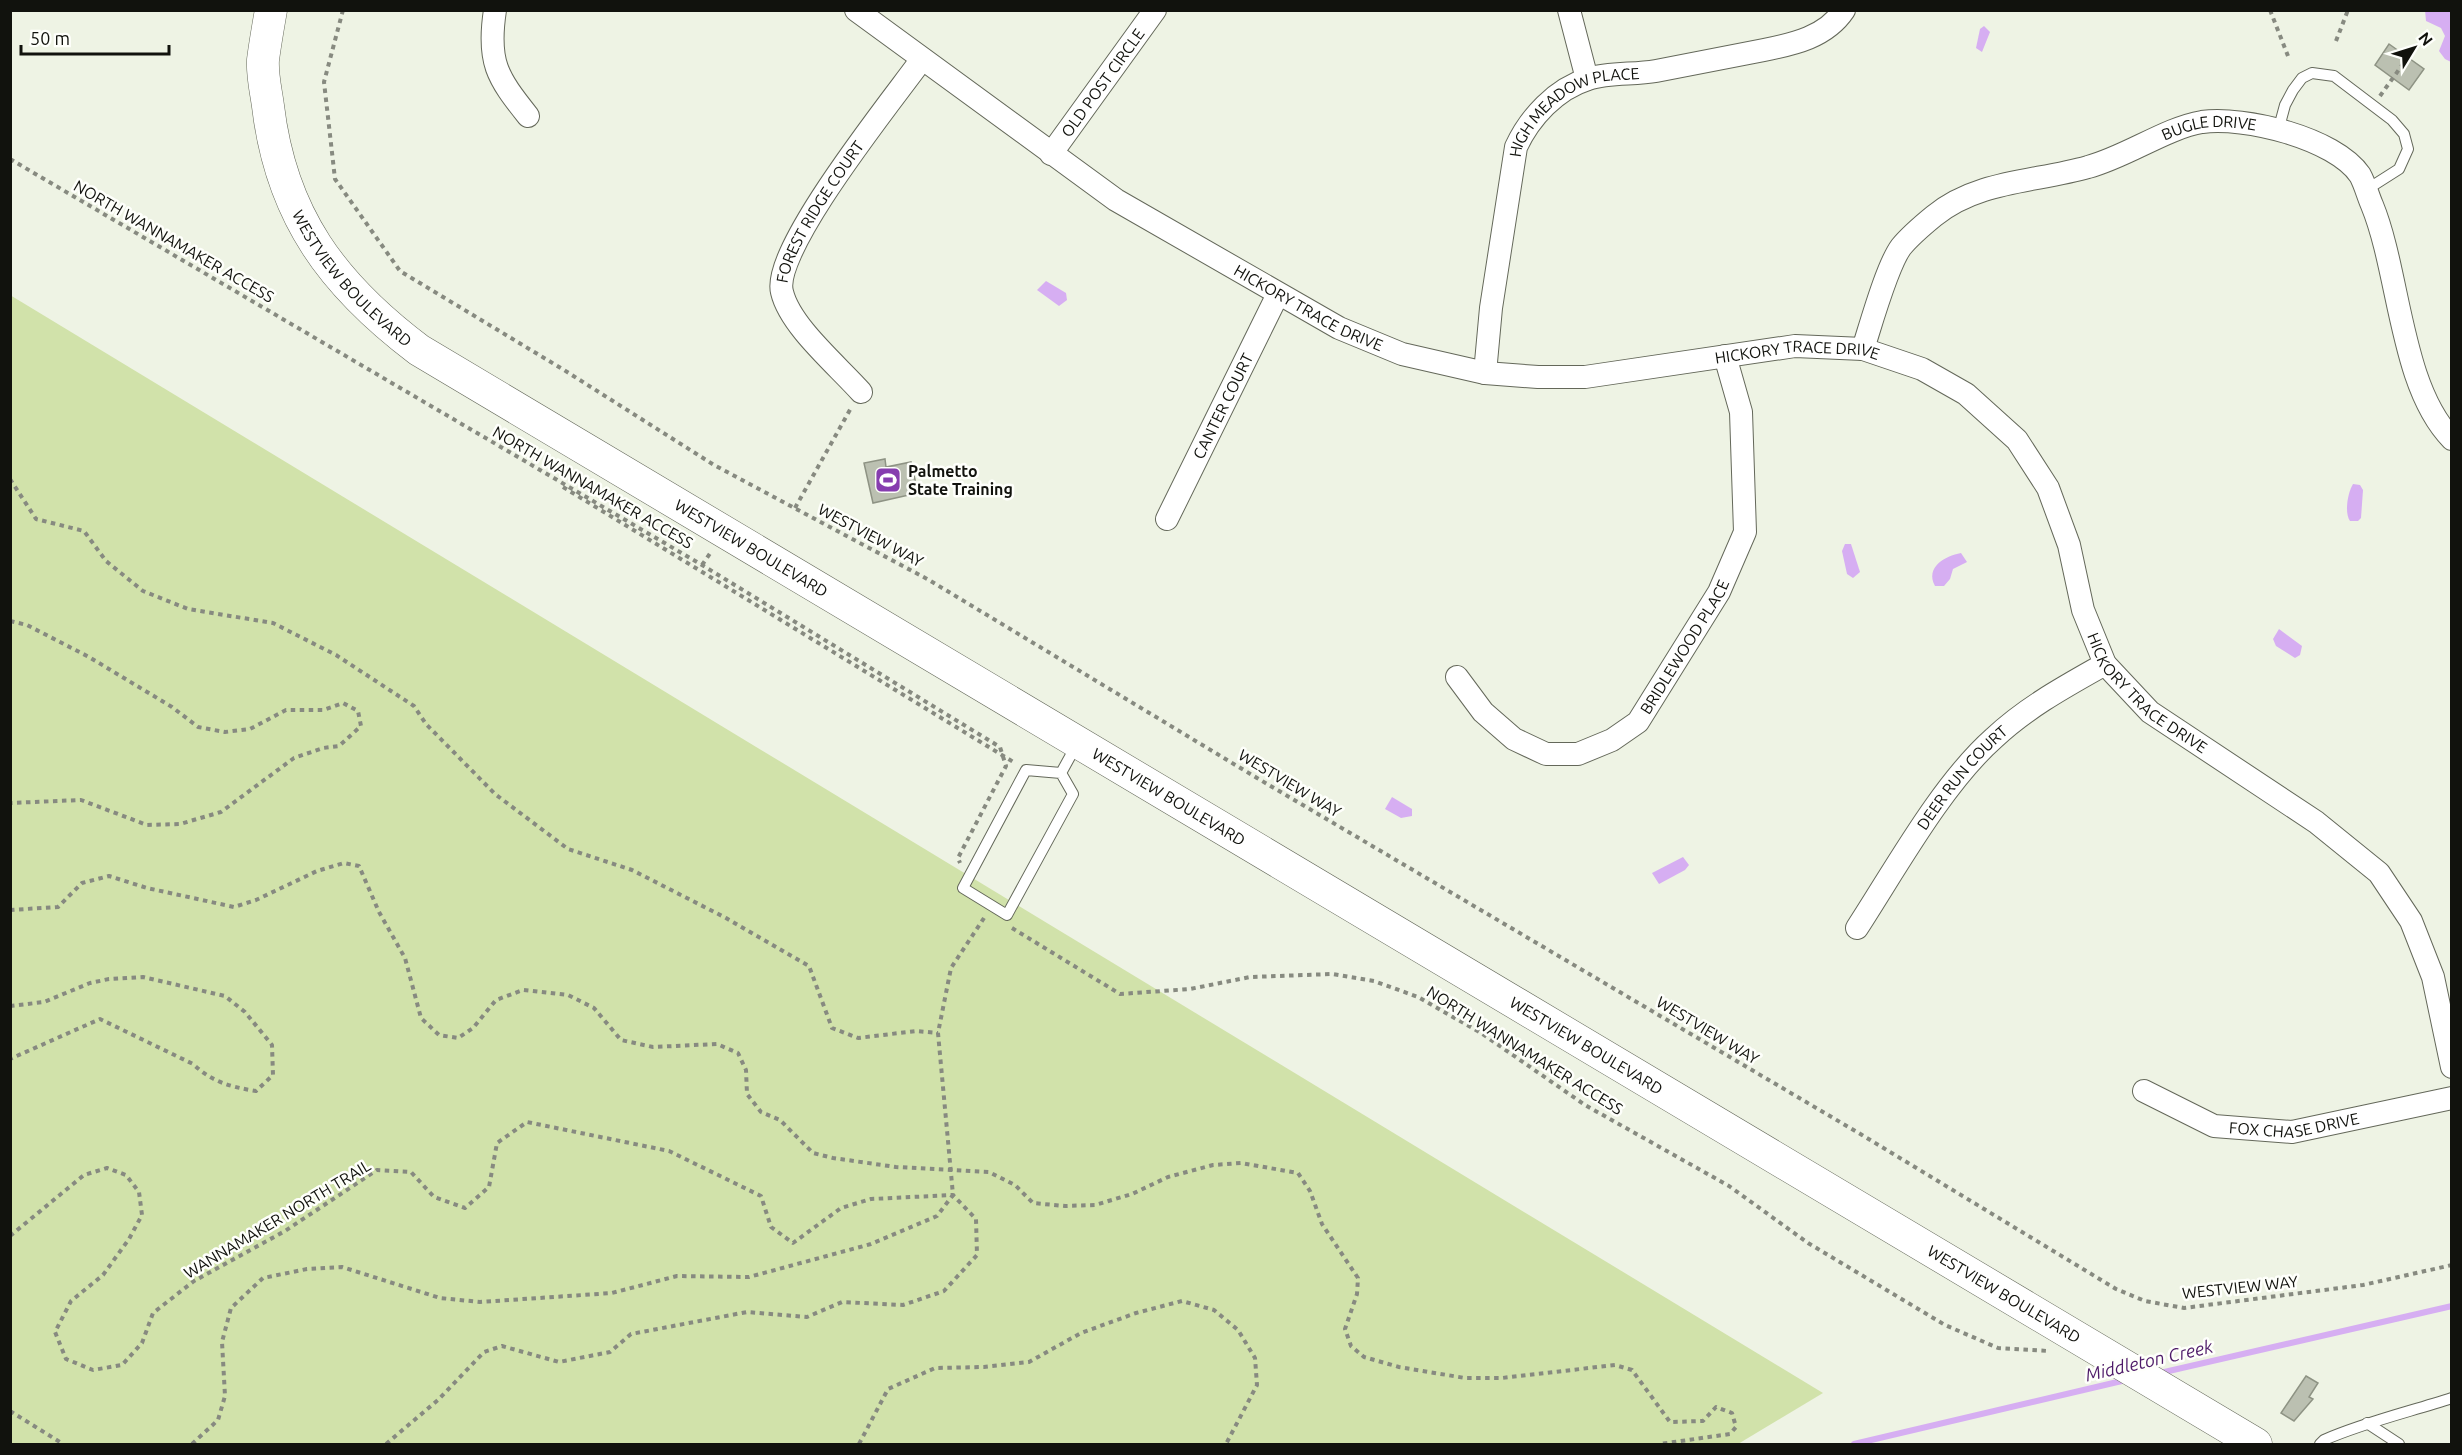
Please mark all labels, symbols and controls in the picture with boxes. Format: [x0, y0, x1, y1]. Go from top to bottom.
scale bar [21, 18, 170, 56]
north arrow [2384, 18, 2444, 78]
street label: OLD POST CIRCLE [1057, 25, 1148, 140]
text: 50 m [30, 28, 70, 48]
text: N [2415, 29, 2437, 49]
street label: HIGH MEADOW PLACE [1506, 64, 1640, 158]
street label: BUGLE DRIVE [2159, 112, 2258, 144]
street label: FOREST RIDGE COURT [772, 137, 867, 284]
street label: NORTH WANNAMAKER ACCESS [71, 176, 277, 306]
street label: WESTVIEW BOULEVARD [289, 207, 415, 350]
street label: HICKORY TRACE DRIVE [1231, 261, 1386, 354]
street label: HICKORY TRACE DRIVE [1714, 337, 1882, 367]
street label: CANTER COURT [1189, 350, 1256, 462]
street label: NORTH WANNAMAKER ACCESS [490, 422, 696, 552]
place label: Palmetto State Training [908, 462, 1013, 498]
sports icon: Palmetto State Training [873, 465, 903, 495]
street label: WESTVIEW BOULEVARD [672, 495, 831, 600]
street label: WESTVIEW WAY [815, 500, 927, 571]
street label: BRIDLEWOOD PLACE [1636, 577, 1732, 717]
street label: HICKORY TRACE DRIVE [2084, 630, 2211, 757]
street label: DEER RUN COURT [1913, 722, 2011, 833]
street label: WESTVIEW BOULEVARD [1089, 744, 1249, 849]
street label: WESTVIEW WAY [1236, 745, 1345, 821]
street label: NORTH WANNAMAKER ACCESS [1424, 982, 1626, 1118]
street label: WESTVIEW WAY [1654, 992, 1763, 1068]
street label: WESTVIEW BOULEVARD [1507, 993, 1666, 1098]
street label: FOX CHASE DRIVE [2228, 1109, 2361, 1141]
street label: WANNAMAKER NORTH TRAIL [180, 1156, 374, 1282]
street label: WESTVIEW BOULEVARD [1924, 1241, 2084, 1346]
street label: WESTVIEW WAY [2181, 1272, 2299, 1302]
water label: Middleton Creek [2083, 1335, 2215, 1384]

